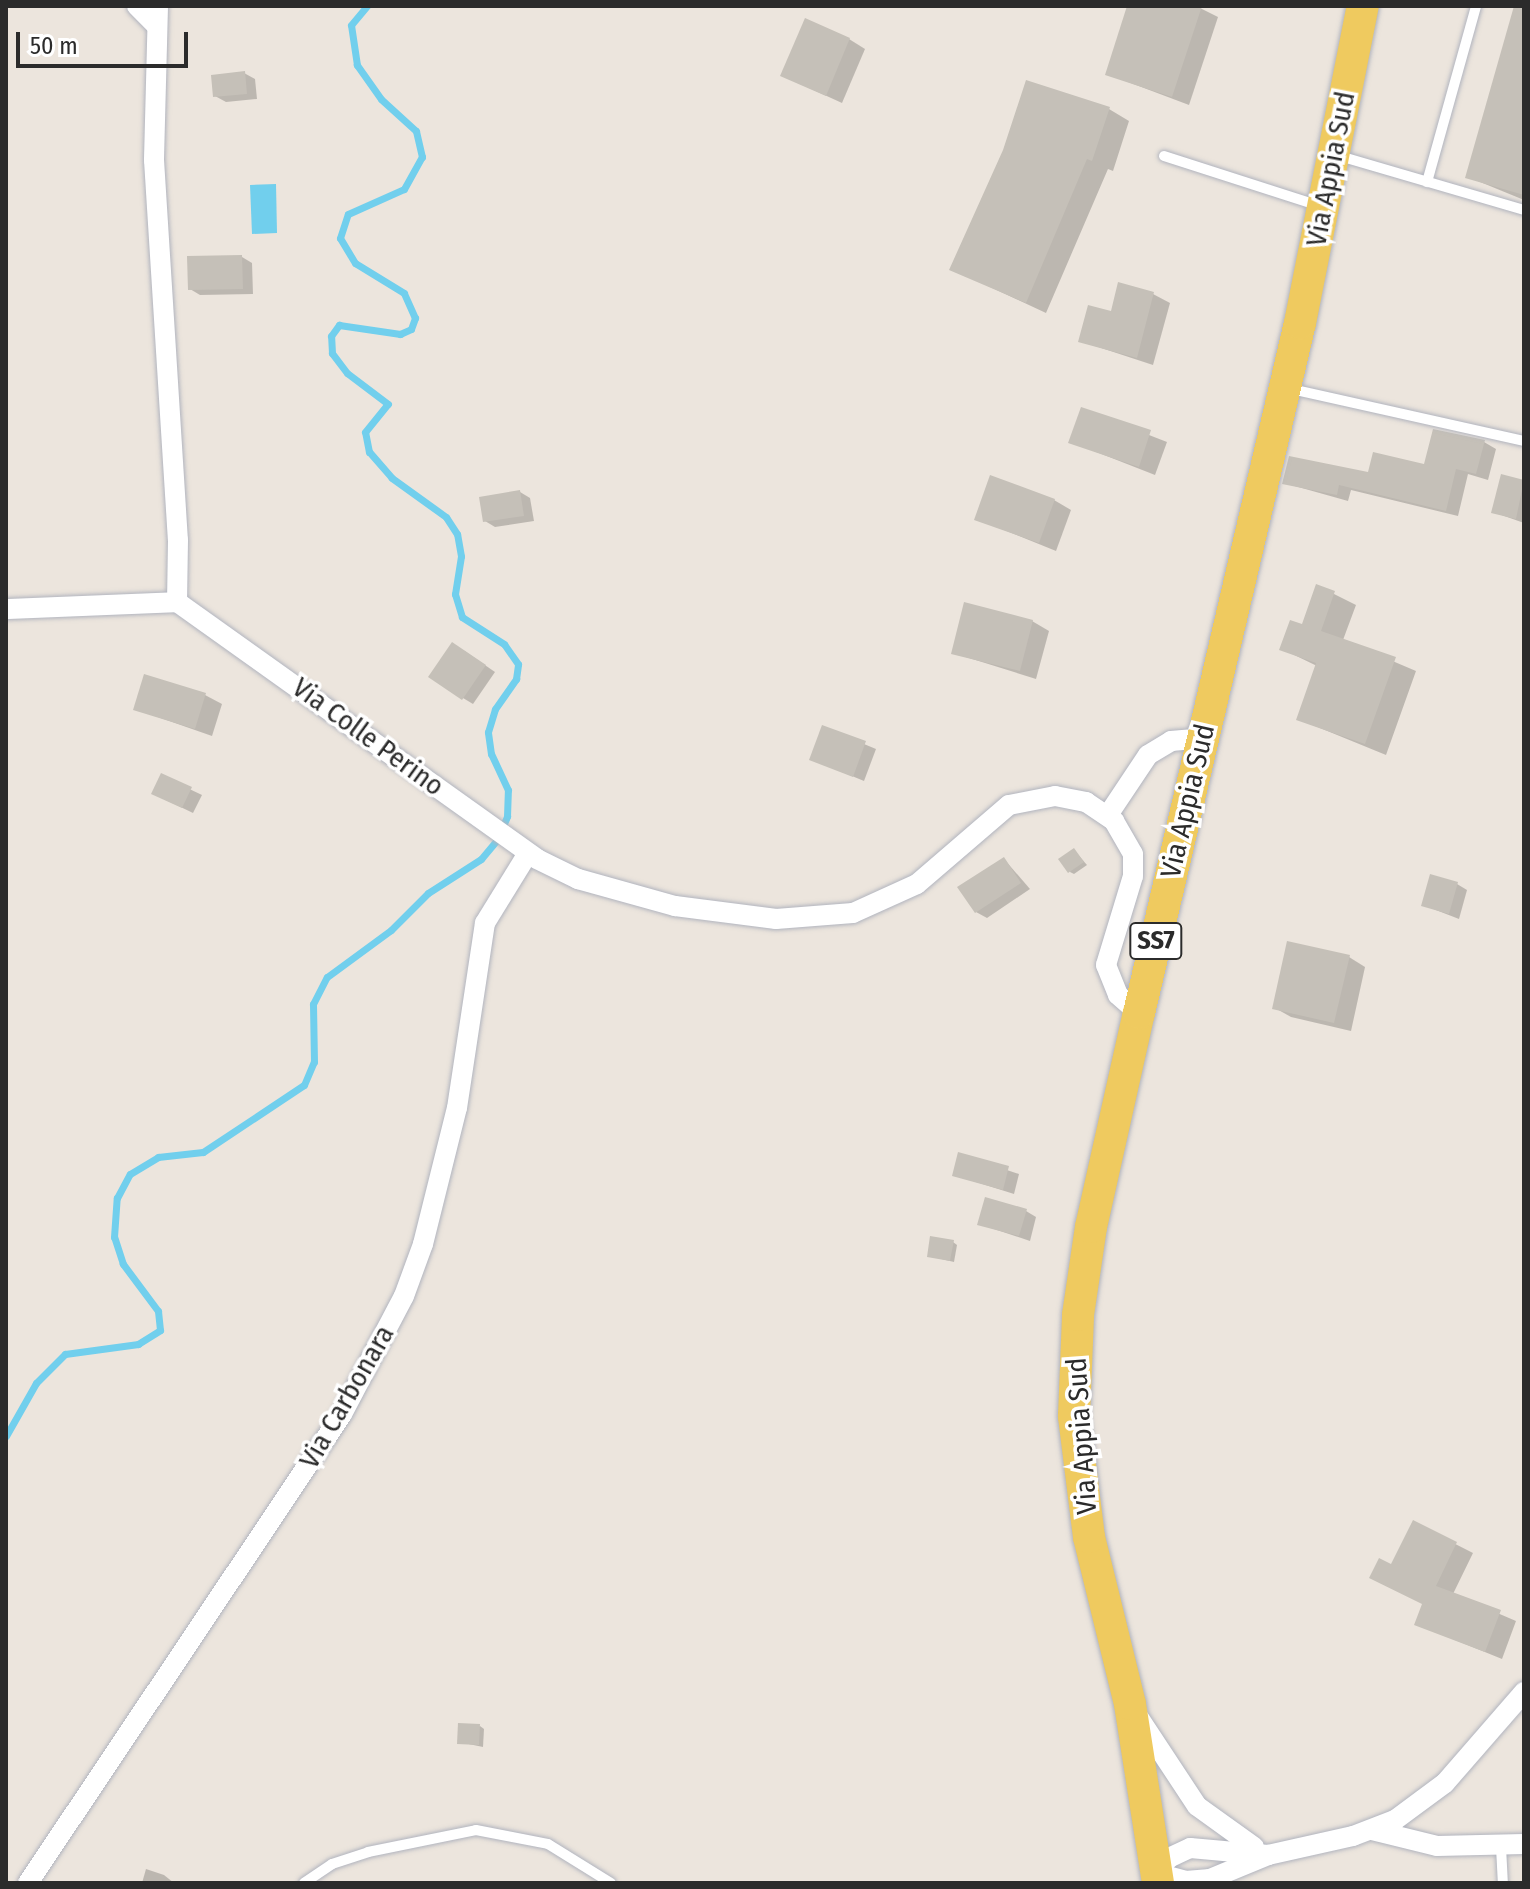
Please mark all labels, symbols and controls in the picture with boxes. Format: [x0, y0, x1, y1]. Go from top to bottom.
scale bar [20, 16, 192, 66]
text: 50 m [30, 32, 78, 60]
street label: Via Appia Sud [1300, 89, 1362, 249]
street label: Via Colle Perino [286, 671, 450, 803]
street label: Via Appia Sud [1154, 721, 1222, 881]
road number: SS7 [1128, 919, 1184, 963]
street label: Via Carbonara [293, 1319, 401, 1475]
street label: Via Appia Sud [1060, 1357, 1104, 1515]

